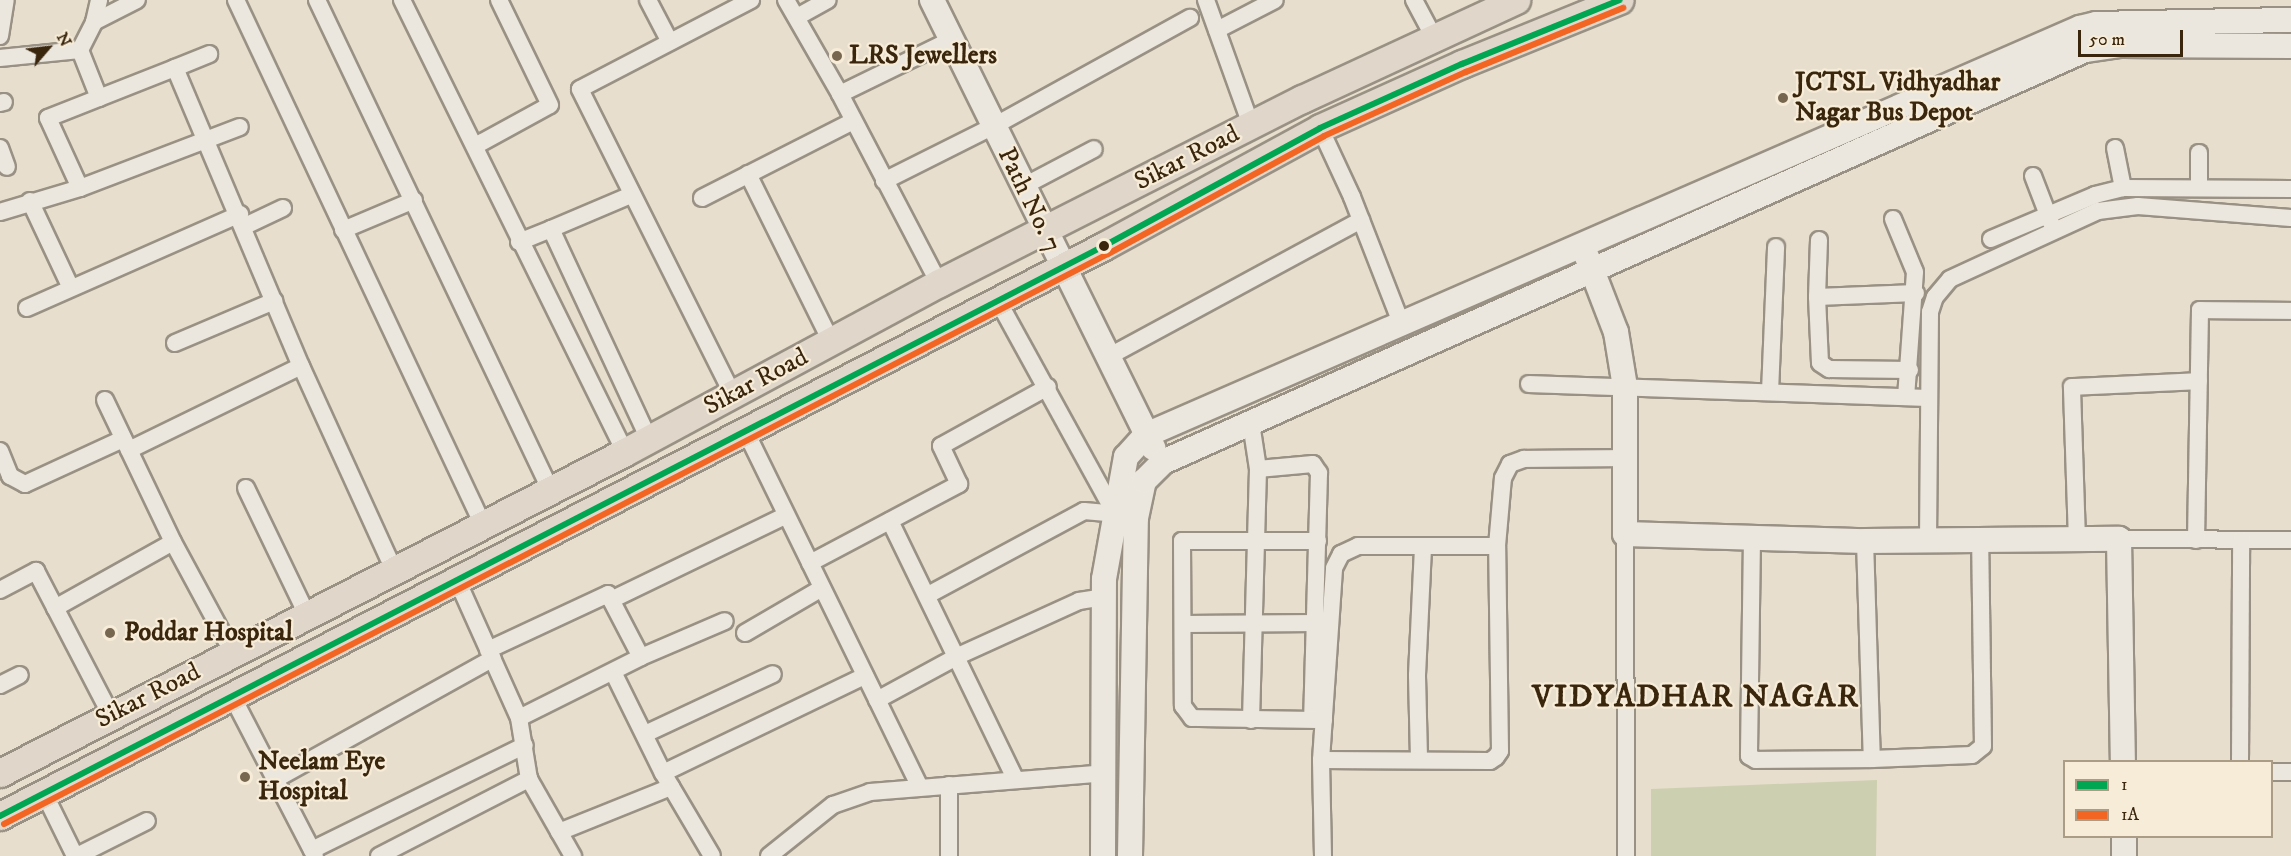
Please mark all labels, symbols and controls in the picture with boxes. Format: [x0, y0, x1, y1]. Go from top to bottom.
north arrow [18, 18, 78, 78]
scale bar [2081, 18, 2186, 56]
text: N [52, 29, 76, 50]
text: 50 m [2089, 29, 2125, 51]
place label: LRS Jewellers [849, 40, 997, 72]
marker: LRS Jewellers [830, 49, 844, 63]
place label: JCTSL Vidhyadhar Nagar Bus Depot [1795, 67, 2000, 128]
marker: JCTSL Vidhyadhar Nagar Bus Depot [1776, 91, 1790, 105]
street label: Sikar Road [1129, 118, 1245, 198]
street label: Path No. 7 [990, 143, 1068, 257]
unlabelled marker [1098, 240, 1110, 252]
street label: Sikar Road [699, 342, 813, 422]
place label: Poddar Hospital [124, 617, 293, 649]
marker: Poddar Hospital [101, 624, 119, 642]
street label: Sikar Road [90, 656, 206, 736]
district label: VIDYADHAR NAGAR [1532, 678, 1860, 716]
place label: Neelam Eye Hospital [258, 746, 385, 808]
legend [2063, 760, 2273, 838]
marker: Neelam Eye Hospital [236, 768, 254, 786]
text: 1 [2121, 774, 2128, 796]
text: 1A [2121, 804, 2139, 826]

